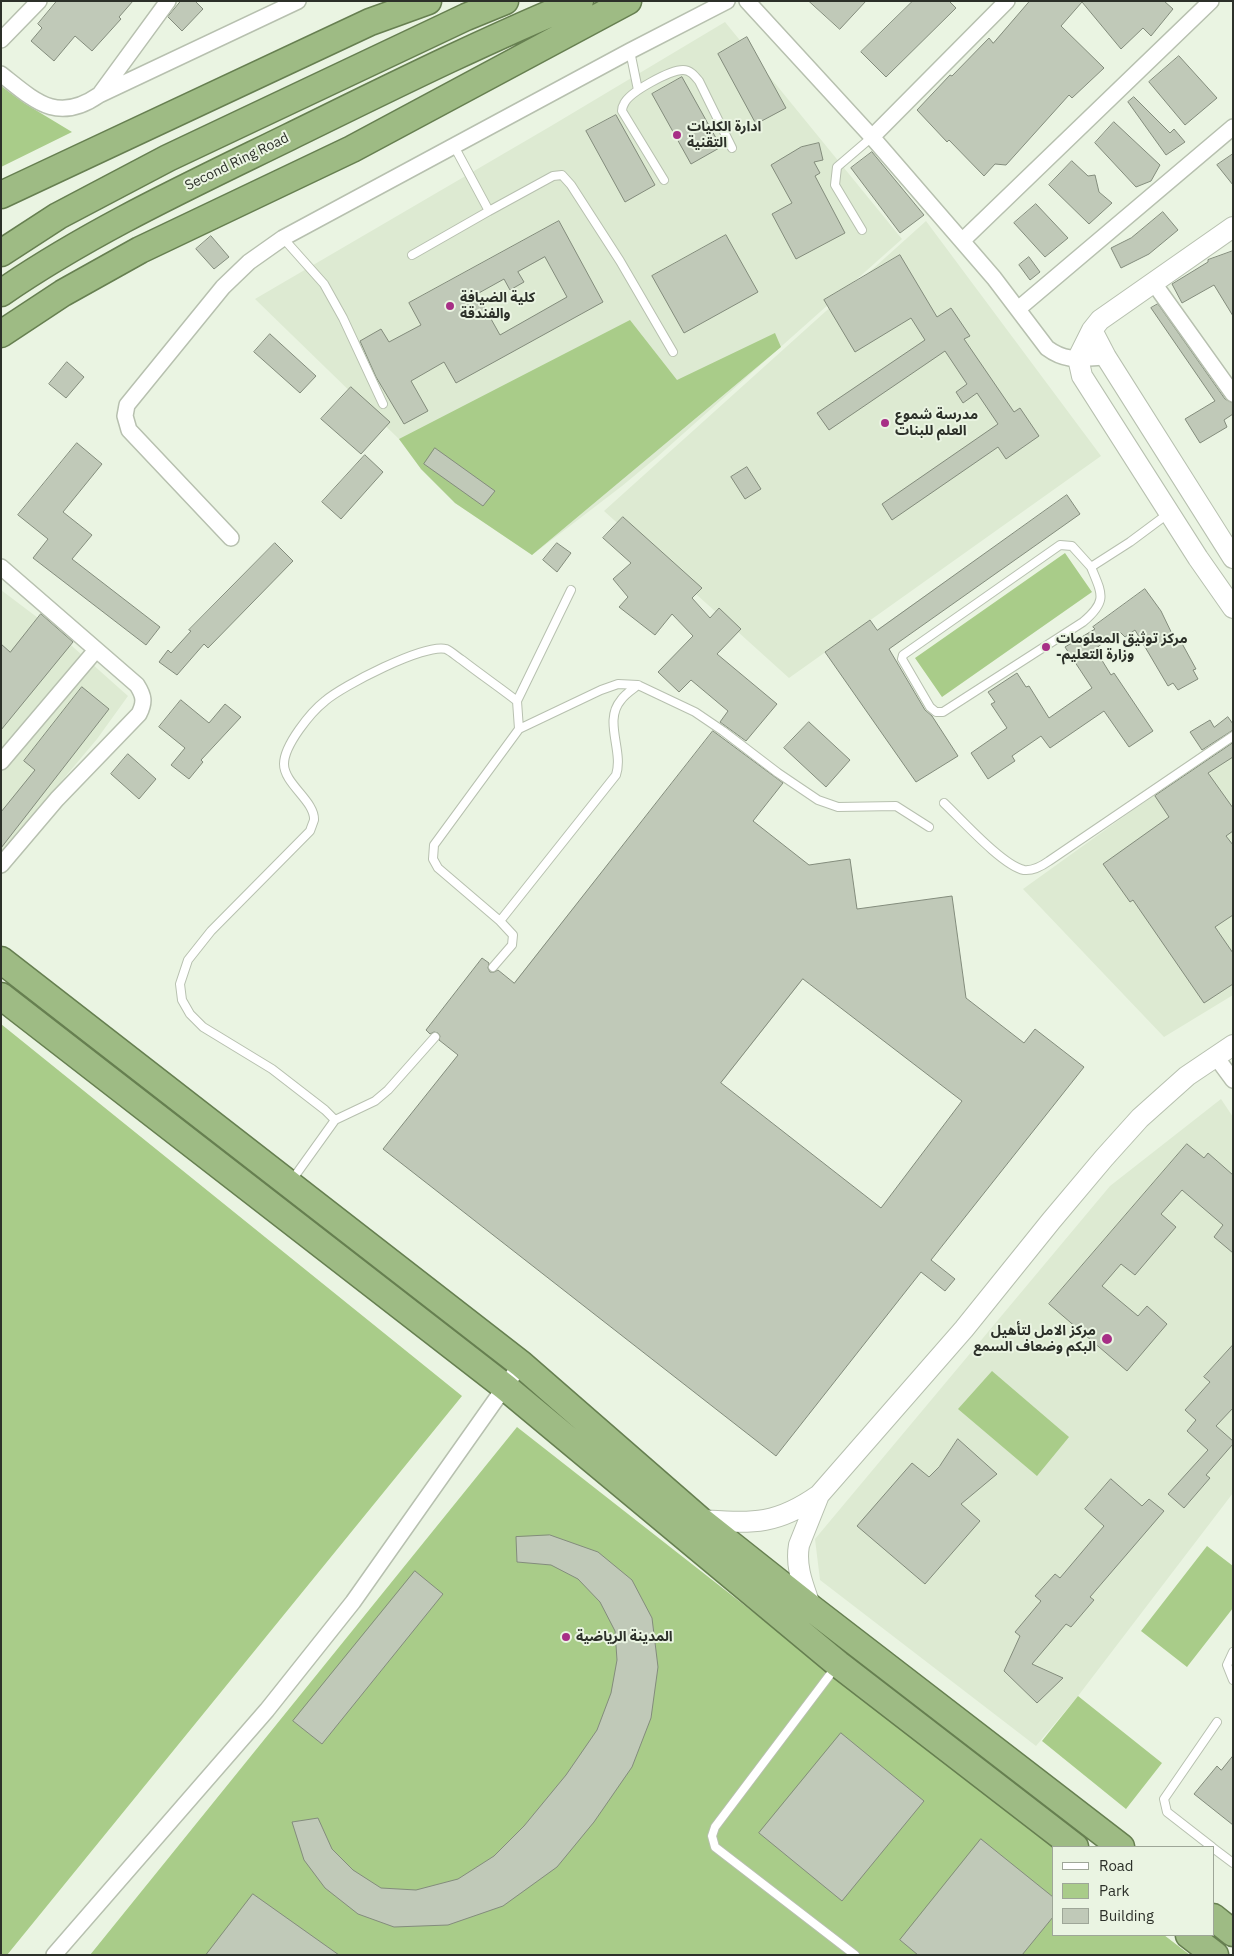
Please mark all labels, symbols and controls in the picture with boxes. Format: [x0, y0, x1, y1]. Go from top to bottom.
place label: ادارة الكليات التقنية [687, 119, 761, 152]
marker: ادارة الكليات التقنية [671, 129, 683, 141]
street label: Second Ring Road [182, 130, 292, 194]
place label: كلية الضيافة والفندقة [460, 290, 535, 322]
marker: كلية الضيافة والفندقة [444, 300, 456, 312]
place label: مدرسة شموع العلم للبنات [895, 407, 978, 440]
marker: مدرسة شموع العلم للبنات [879, 417, 891, 429]
place label: مركز توثيق المعلومات -وزارة التعليم [1056, 631, 1188, 664]
marker: مركز توثيق المعلومات -وزارة التعليم [1040, 641, 1052, 653]
place label: مركز الامل لتأهيل البكم وضعاف السمع [974, 1323, 1096, 1355]
marker: مركز الامل لتأهيل البكم وضعاف السمع [1100, 1332, 1114, 1346]
place label: المدينة الرياضية [576, 1629, 673, 1645]
marker: المدينة الرياضية [560, 1631, 572, 1643]
legend [1052, 1846, 1214, 1936]
text: Road [1099, 1856, 1134, 1875]
text: Park [1099, 1881, 1129, 1900]
text: Building [1099, 1906, 1154, 1925]

